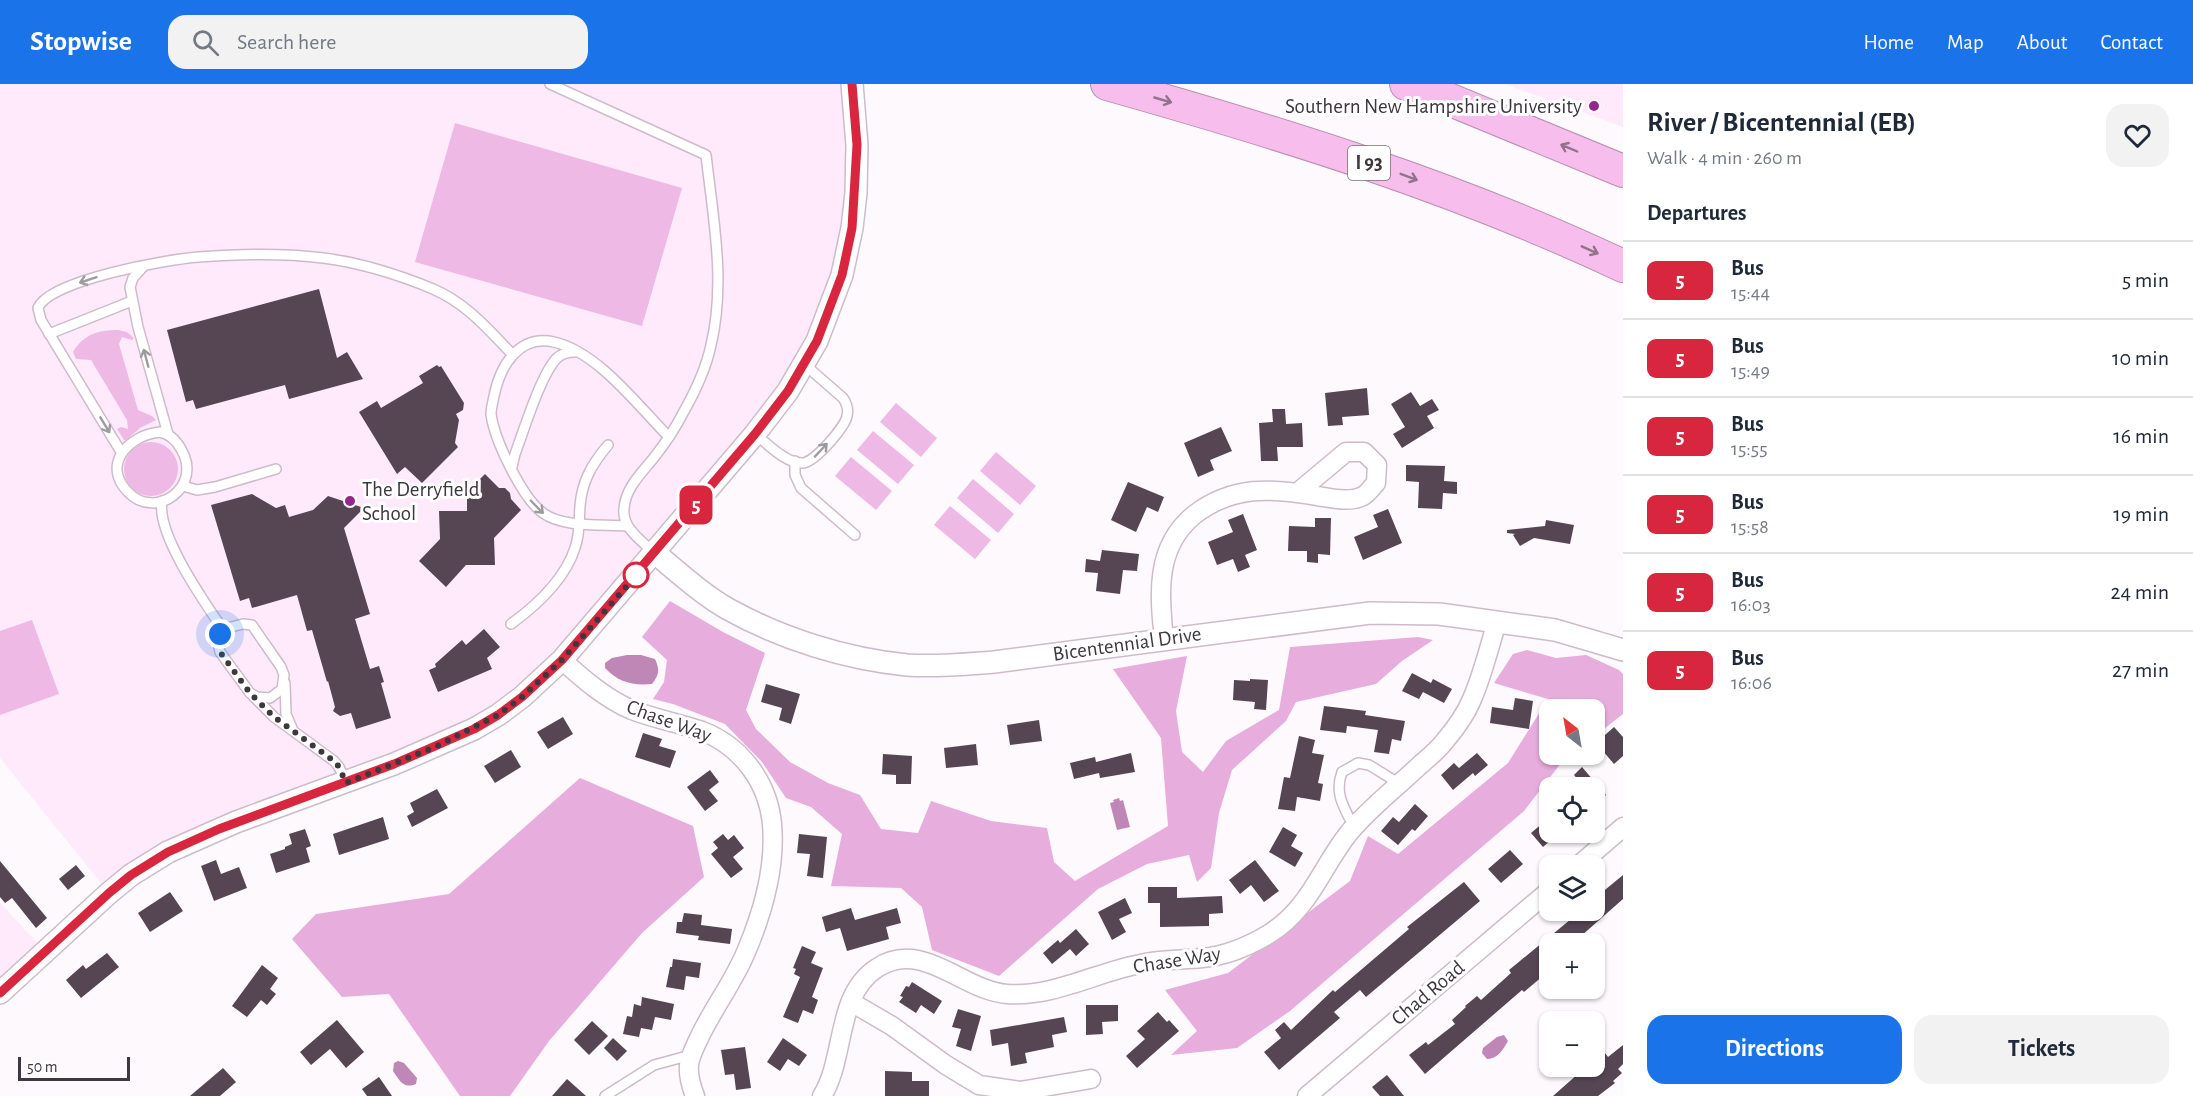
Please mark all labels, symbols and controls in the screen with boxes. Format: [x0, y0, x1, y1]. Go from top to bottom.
search box [168, 15, 588, 69]
icon: search [189, 26, 222, 59]
text: Stopwise [30, 28, 132, 56]
text: Search here [237, 31, 337, 53]
text: Home [1863, 32, 1914, 53]
text: Map [1947, 32, 1984, 53]
text: About [2017, 32, 2067, 53]
text: Contact [2100, 32, 2163, 53]
one-way arrow [1153, 95, 1172, 106]
place label: Southern New Hampshire University [1285, 96, 1582, 117]
marker: Southern New Hampshire University [1587, 99, 1601, 113]
button: heart [2106, 104, 2169, 167]
text: River / Bicentennial (EB) [1647, 109, 1916, 137]
one-way arrow [1560, 142, 1579, 153]
road number: I 93 [1348, 146, 1390, 180]
text: Walk · 4 min · 260 m [1647, 148, 1802, 168]
one-way arrow [1399, 172, 1418, 183]
text: Departures [1647, 202, 1747, 224]
one-way arrow [1580, 245, 1598, 257]
text: Bus [1731, 257, 1764, 279]
text: 5 min [2122, 269, 2169, 291]
text: 5 [1675, 270, 1685, 291]
one-way arrow [79, 275, 98, 286]
text: 15:44 [1731, 283, 1770, 303]
text: Bus [1731, 335, 1764, 357]
text: 10 min [2112, 347, 2169, 369]
one-way arrow [140, 348, 151, 367]
text: 5 [1675, 348, 1685, 369]
text: 15:49 [1731, 361, 1770, 381]
text: Bus [1731, 413, 1764, 435]
one-way arrow [99, 416, 111, 433]
text: 16 min [2113, 425, 2169, 447]
text: 5 [1675, 426, 1685, 447]
text: 15:55 [1731, 439, 1768, 459]
one-way arrow [814, 443, 828, 458]
place label: The Derryfield School [362, 479, 480, 524]
line badge: 5 [676, 486, 716, 524]
text: Bus [1731, 491, 1764, 513]
marker: The Derryfield School [343, 494, 357, 508]
text: 5 [691, 495, 701, 516]
one-way arrow [529, 499, 544, 514]
text: 19 min [2113, 503, 2169, 525]
text: 5 [1675, 504, 1685, 525]
text: 15:58 [1731, 517, 1769, 537]
unlabelled marker [623, 562, 649, 588]
text: Bus [1731, 569, 1764, 591]
text: 24 min [2111, 581, 2169, 603]
text: 5 [1675, 582, 1685, 603]
text: 16:03 [1731, 595, 1771, 615]
your location [205, 619, 235, 649]
street label: Bicentennial Drive [1051, 623, 1203, 665]
text: Bus [1731, 647, 1764, 669]
text: 27 min [2112, 659, 2169, 681]
text: 5 [1675, 660, 1685, 681]
text: 16:06 [1731, 673, 1772, 693]
street label: Chase Way [624, 696, 714, 746]
north arrow [1539, 699, 1605, 765]
map controls [1539, 699, 1605, 1077]
button: locate [1539, 777, 1605, 843]
button: layers [1539, 855, 1605, 921]
button: + [1539, 933, 1605, 999]
street label: Chase Way [1132, 943, 1222, 977]
street label: Chad Road [1388, 957, 1468, 1029]
button: − [1539, 1011, 1605, 1077]
button: Directions [1647, 1015, 1902, 1084]
button: Tickets [1914, 1015, 2169, 1084]
scale bar [18, 1054, 130, 1082]
text: 50 m [27, 1059, 58, 1075]

